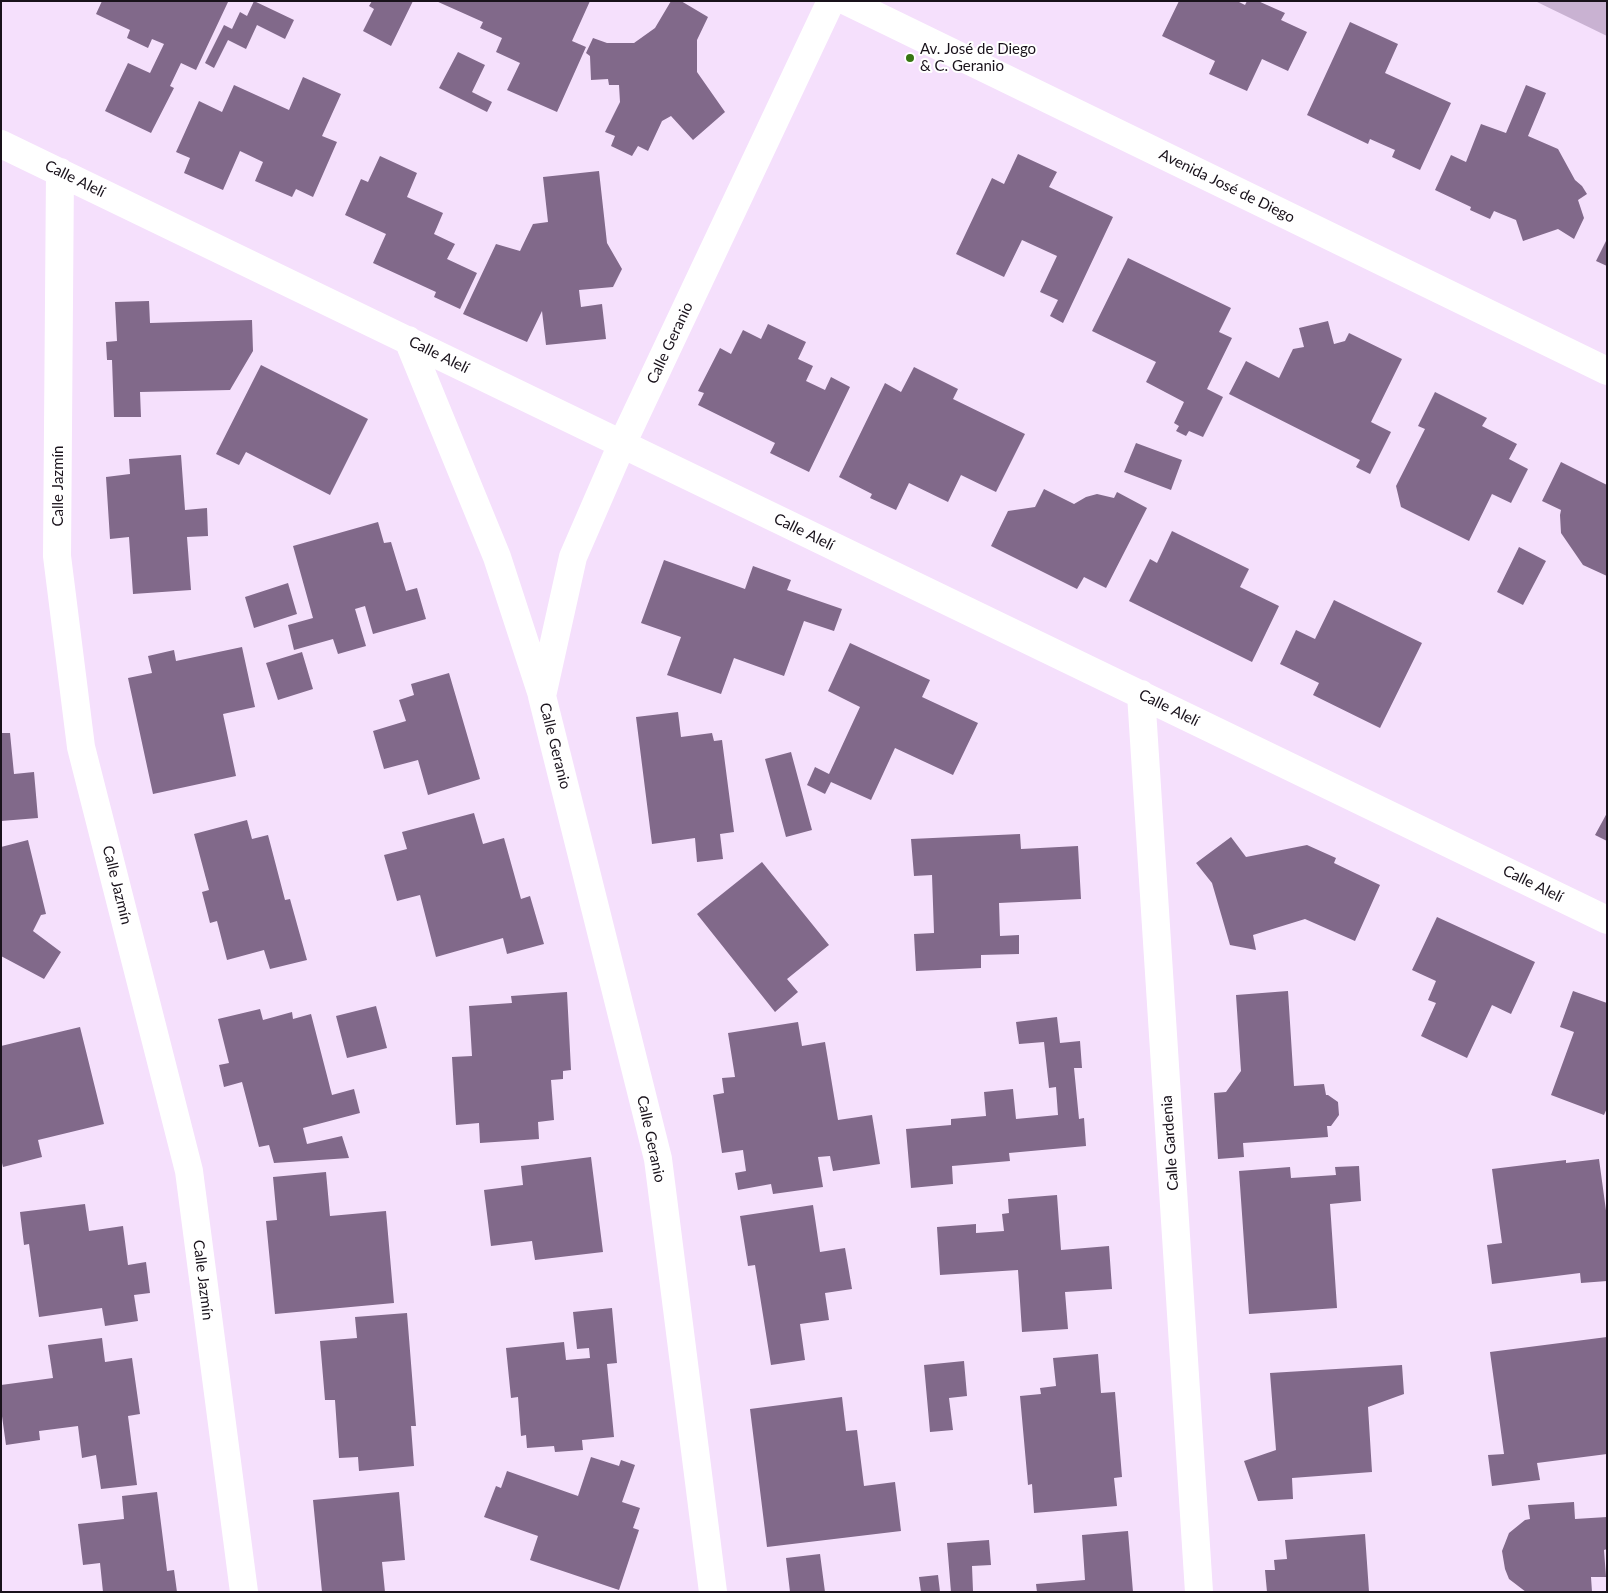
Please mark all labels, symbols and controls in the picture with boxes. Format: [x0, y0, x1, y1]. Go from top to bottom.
place label: Av. José de Diego & C. Geranio [920, 40, 1036, 75]
marker: Av. José de Diego & C. Geranio [904, 52, 916, 64]
street label: Avenida José de Diego [1156, 145, 1298, 227]
street label: Calle Alelí [42, 157, 108, 201]
street label: Calle Geranio [643, 299, 697, 387]
street label: Calle Alelí [406, 333, 472, 377]
street label: Calle Jazmín [49, 446, 67, 526]
street label: Calle Alelí [771, 510, 837, 554]
street label: Calle Alelí [1136, 686, 1202, 730]
street label: Calle Geranio [536, 701, 574, 791]
street label: Calle Jazmín [98, 844, 136, 926]
street label: Calle Alelí [1500, 862, 1566, 906]
street label: Calle Geranio [633, 1094, 669, 1184]
street label: Calle Gardenia [1158, 1095, 1182, 1191]
street label: Calle Jazmín [189, 1239, 217, 1321]

